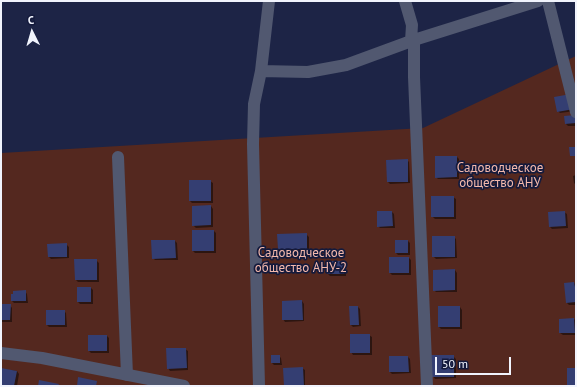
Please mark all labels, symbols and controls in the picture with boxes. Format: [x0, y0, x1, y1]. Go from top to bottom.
north arrow [12, 12, 52, 52]
text: С [27, 13, 35, 27]
park label: Садоводческое общество АНУ [457, 160, 543, 191]
park label: Садоводческое общество АНУ-2 [255, 245, 347, 276]
scale bar [437, 349, 513, 375]
text: 50 m [442, 356, 468, 371]

